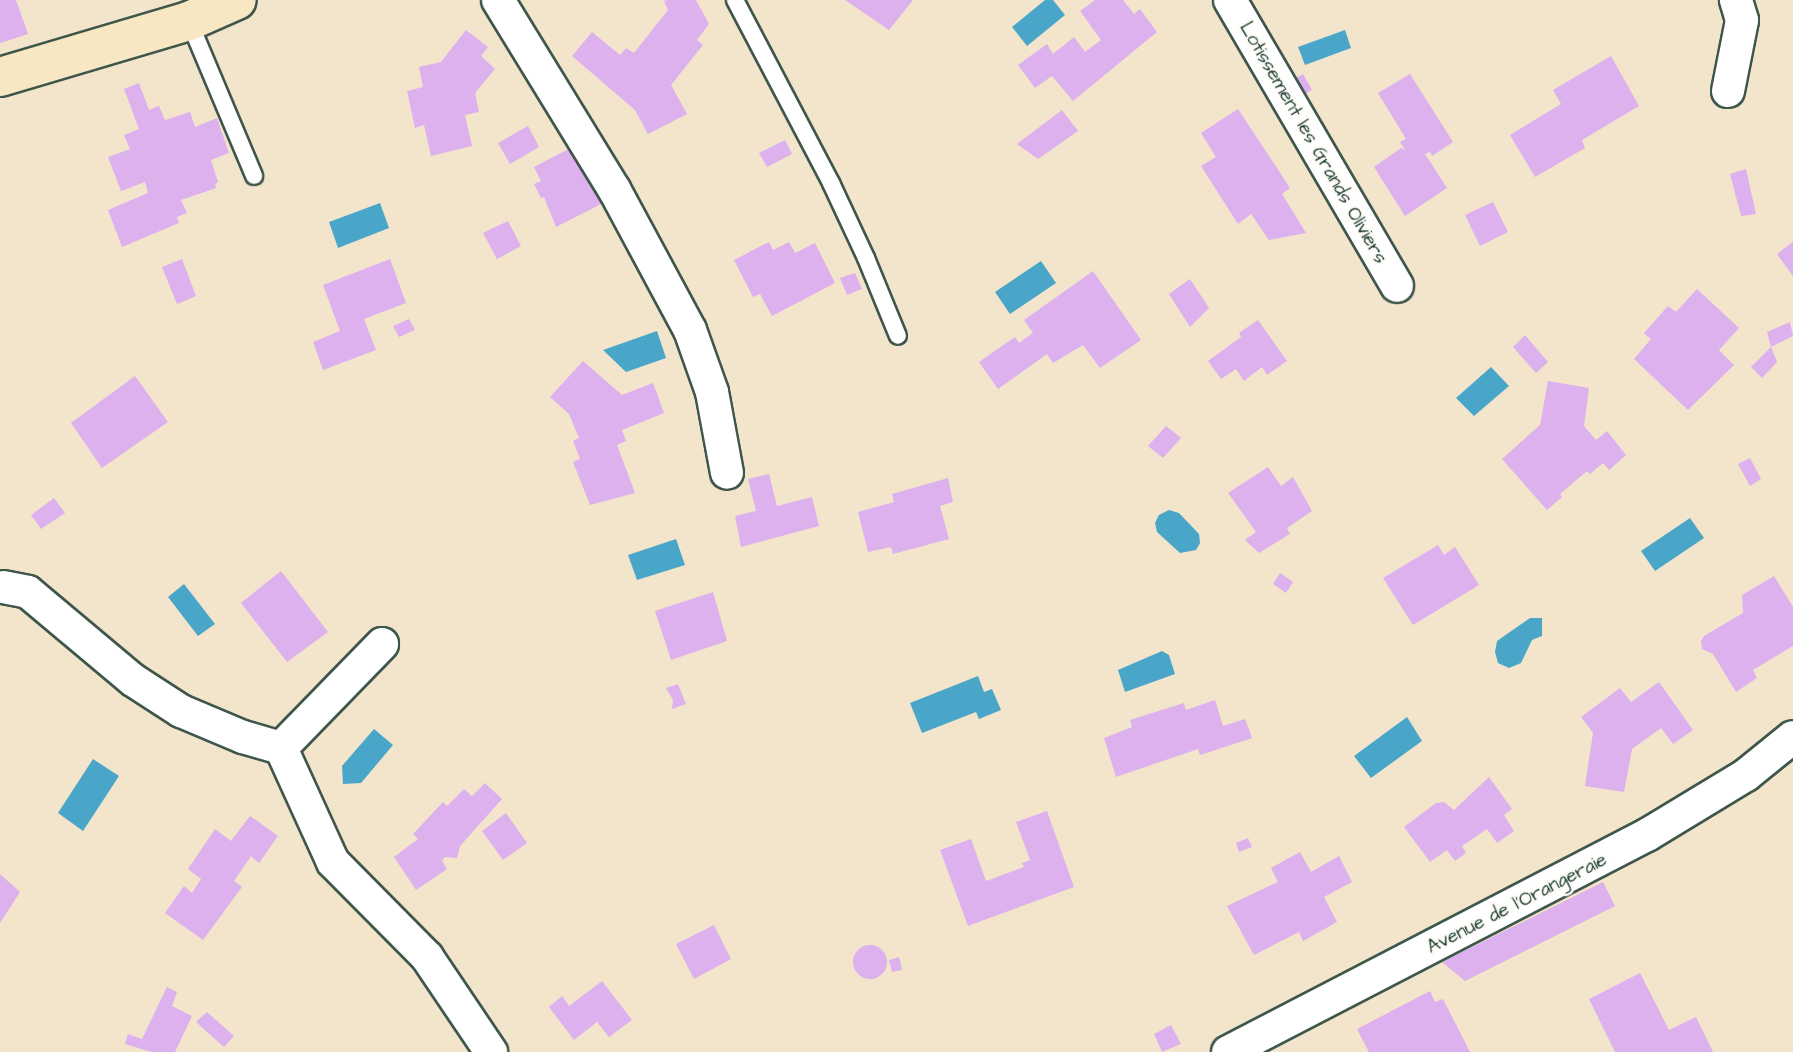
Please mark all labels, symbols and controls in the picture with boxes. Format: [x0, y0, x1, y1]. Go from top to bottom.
street label: Lotissement les Grands Oliviers [1234, 18, 1392, 268]
street label: Avenue de l'Orangeraie [1423, 849, 1611, 959]

